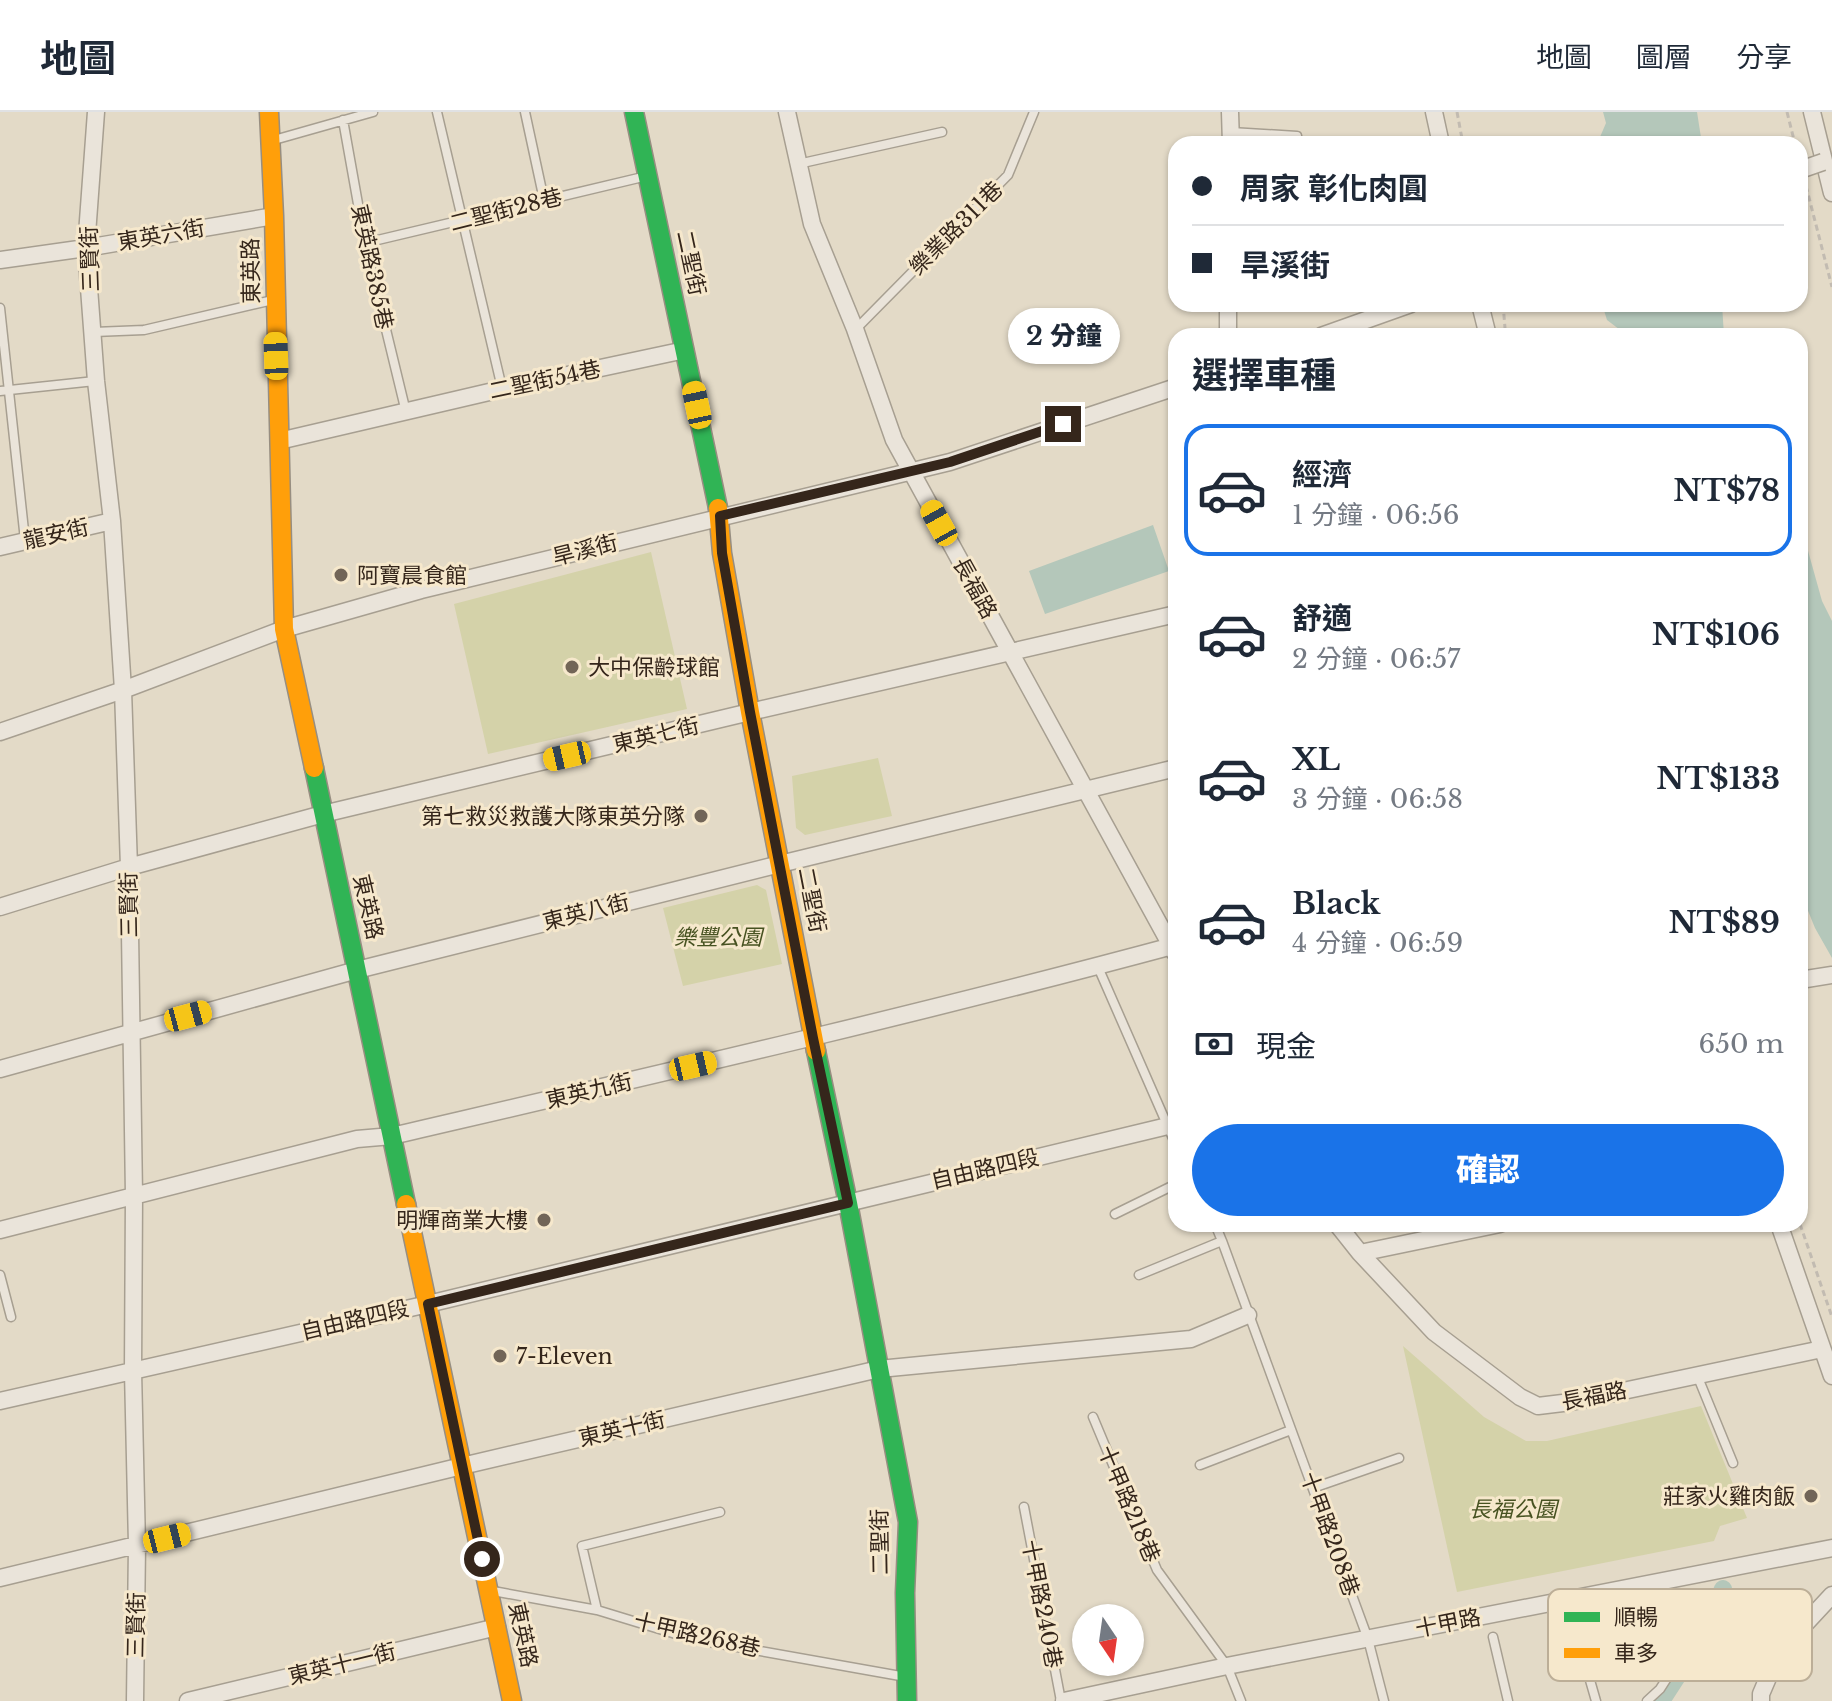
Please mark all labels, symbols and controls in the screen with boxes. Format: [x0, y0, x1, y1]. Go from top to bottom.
text: 地圖 [40, 35, 116, 82]
text: 地圖 [1536, 40, 1592, 75]
text: 圖層 [1636, 40, 1692, 75]
text: 分享 [1736, 40, 1792, 75]
text: 周家 彰化肉圓 [1240, 170, 1428, 207]
street label: 樂業路311巷 [904, 176, 1008, 280]
street label: 二聖街28巷 [447, 183, 565, 237]
street label: 東英路385巷 [346, 202, 398, 332]
street label: 東英六街 [115, 214, 207, 256]
street label: 三賢街 [75, 226, 105, 292]
street label: 二聖街 [671, 228, 711, 298]
street label: 東英路 [237, 238, 265, 304]
text: 旱溪街 [1240, 247, 1330, 284]
callout: 2 分鐘 [1007, 308, 1119, 364]
text: 2 分鐘 [1026, 320, 1102, 352]
car [263, 332, 289, 380]
text: 選擇車種 [1192, 353, 1336, 398]
street label: 二聖街54巷 [487, 355, 603, 405]
car [680, 379, 714, 431]
route end [1045, 406, 1081, 442]
icon: car [1196, 454, 1268, 526]
text: 經濟 [1292, 456, 1352, 493]
text: NT$78 [1673, 472, 1780, 509]
car [917, 496, 961, 550]
text: 1 分鐘 · 06:56 [1292, 499, 1460, 531]
street label: 龍安街 [21, 513, 91, 555]
street label: 旱溪街 [550, 529, 620, 571]
street label: 長福路 [947, 553, 1003, 623]
place label: 阿寶晨食館 [357, 562, 467, 589]
marker: 阿寶晨食館 [332, 566, 350, 584]
icon: car [1196, 598, 1268, 670]
text: 舒適 [1292, 600, 1352, 637]
text: NT$106 [1652, 616, 1780, 653]
text: 2 分鐘 · 06:57 [1292, 643, 1460, 675]
place label: 大中保齡球館 [588, 654, 720, 681]
marker: 大中保齡球館 [563, 658, 581, 676]
street label: 東英七街 [610, 712, 702, 758]
car [541, 739, 593, 773]
text: XL [1292, 741, 1340, 778]
icon: car [1196, 742, 1268, 814]
text: NT$133 [1656, 760, 1780, 797]
text: 3 分鐘 · 06:58 [1292, 783, 1463, 815]
place label: 第七救災救護大隊東英分隊 [421, 803, 685, 830]
marker: 第七救災救護大隊東英分隊 [692, 807, 710, 825]
street label: 二聖街 [792, 865, 832, 935]
street label: 三賢街 [115, 872, 143, 938]
street label: 東英路 [347, 872, 389, 942]
text: Black [1292, 885, 1380, 922]
icon: car [1196, 886, 1268, 958]
street label: 東英八街 [540, 888, 632, 936]
text: NT$89 [1668, 904, 1780, 941]
park label: 樂豐公園 [674, 924, 765, 951]
text: 4 分鐘 · 06:59 [1292, 927, 1463, 959]
car [162, 998, 214, 1034]
icon: cash [1192, 1022, 1236, 1066]
text: 現金 [1256, 1028, 1316, 1065]
text: 650 m [1699, 1028, 1784, 1060]
car [667, 1049, 719, 1083]
street label: 東英九街 [543, 1068, 635, 1114]
button: 確認 [1192, 1124, 1784, 1216]
street label: 自由路四段 [928, 1143, 1042, 1195]
place label: 明輝商業大樓 [396, 1207, 528, 1234]
marker: 明輝商業大樓 [535, 1211, 553, 1229]
street label: 自由路四段 [298, 1294, 412, 1346]
place label: 7-Eleven [516, 1343, 613, 1370]
marker: 7-Eleven [491, 1347, 509, 1365]
street label: 長福路 [1559, 1376, 1629, 1416]
street label: 東英十街 [576, 1406, 668, 1452]
street label: 十甲路218巷 [1092, 1441, 1166, 1567]
street label: 十甲路208巷 [1295, 1468, 1365, 1600]
place label: 莊家火雞肉飯 [1663, 1483, 1795, 1510]
marker: 莊家火雞肉飯 [1802, 1487, 1820, 1505]
park label: 長福公園 [1469, 1496, 1560, 1523]
street label: 二聖街 [866, 1509, 894, 1575]
car [141, 1521, 193, 1555]
street label: 十甲路240巷 [1016, 1538, 1068, 1670]
route start [464, 1541, 500, 1577]
legend [1548, 1589, 1812, 1681]
street label: 三賢街 [122, 1592, 150, 1658]
street label: 東英路 [503, 1600, 543, 1670]
street label: 十甲路 [1413, 1603, 1483, 1643]
north arrow [1072, 1604, 1144, 1676]
map controls [1072, 1604, 1144, 1676]
text: 順暢 [1614, 1604, 1658, 1631]
street label: 十甲路268巷 [631, 1607, 763, 1663]
street label: 東英十一街 [285, 1638, 399, 1690]
text: 車多 [1614, 1640, 1658, 1667]

